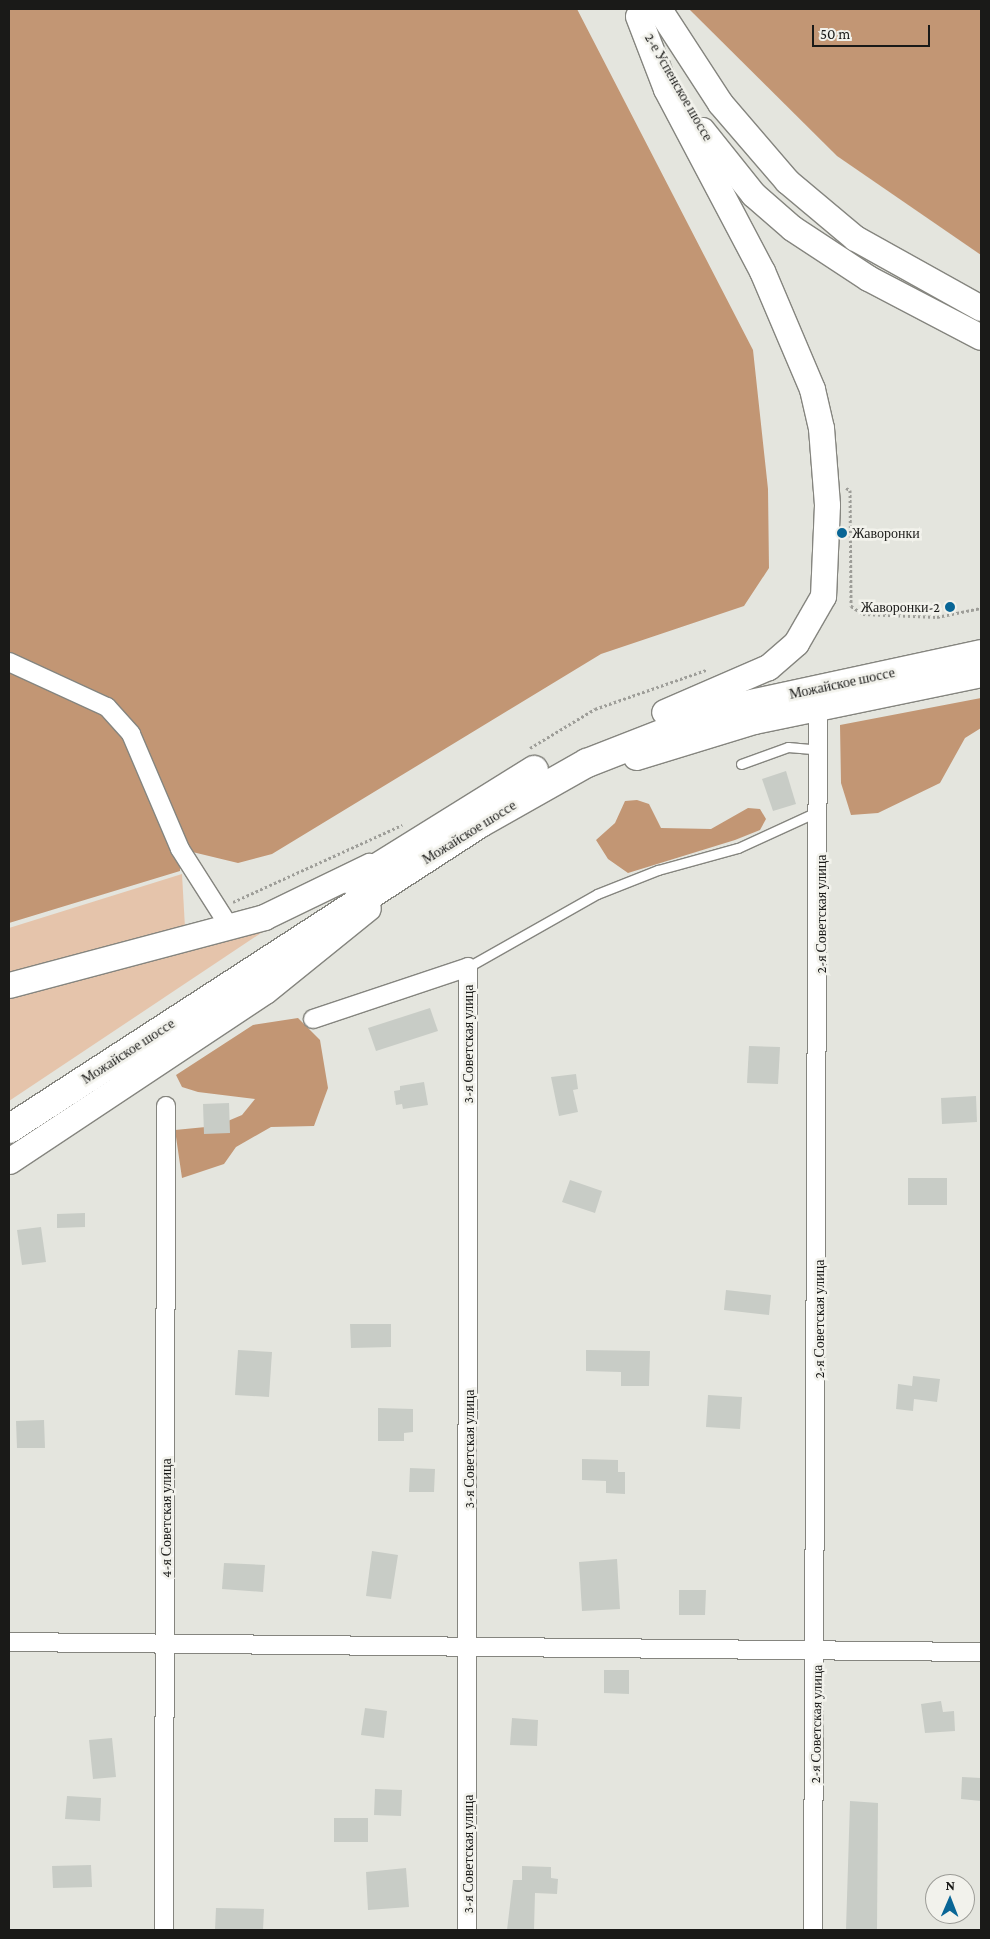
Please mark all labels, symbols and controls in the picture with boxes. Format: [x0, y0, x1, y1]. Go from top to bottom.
scale bar [815, 15, 932, 47]
text: 50 m [820, 26, 850, 42]
street label: 2-е Успенское шоссе [641, 30, 717, 144]
place label: Жаворонки [852, 525, 920, 541]
marker: Жаворонки [836, 527, 848, 539]
place label: Жаворонки-2 [861, 599, 940, 615]
marker: Жаворонки-2 [944, 601, 956, 613]
street label: Можайское шоссе [788, 664, 896, 702]
street label: Можайское шоссе [419, 796, 519, 868]
street label: 2-я Советская улица [813, 855, 829, 973]
street label: 3-я Советская улица [460, 985, 476, 1103]
street label: Можайское шоссе [78, 1015, 178, 1087]
street label: 2-я Советская улица [811, 1260, 827, 1378]
street label: 3-я Советская улица [461, 1390, 477, 1508]
street label: 4-я Советская улица [158, 1458, 174, 1578]
street label: 2-я Советская улица [807, 1664, 825, 1784]
street label: 3-я Советская улица [460, 1795, 476, 1913]
north arrow [925, 1874, 975, 1924]
text: N [945, 1877, 955, 1893]

